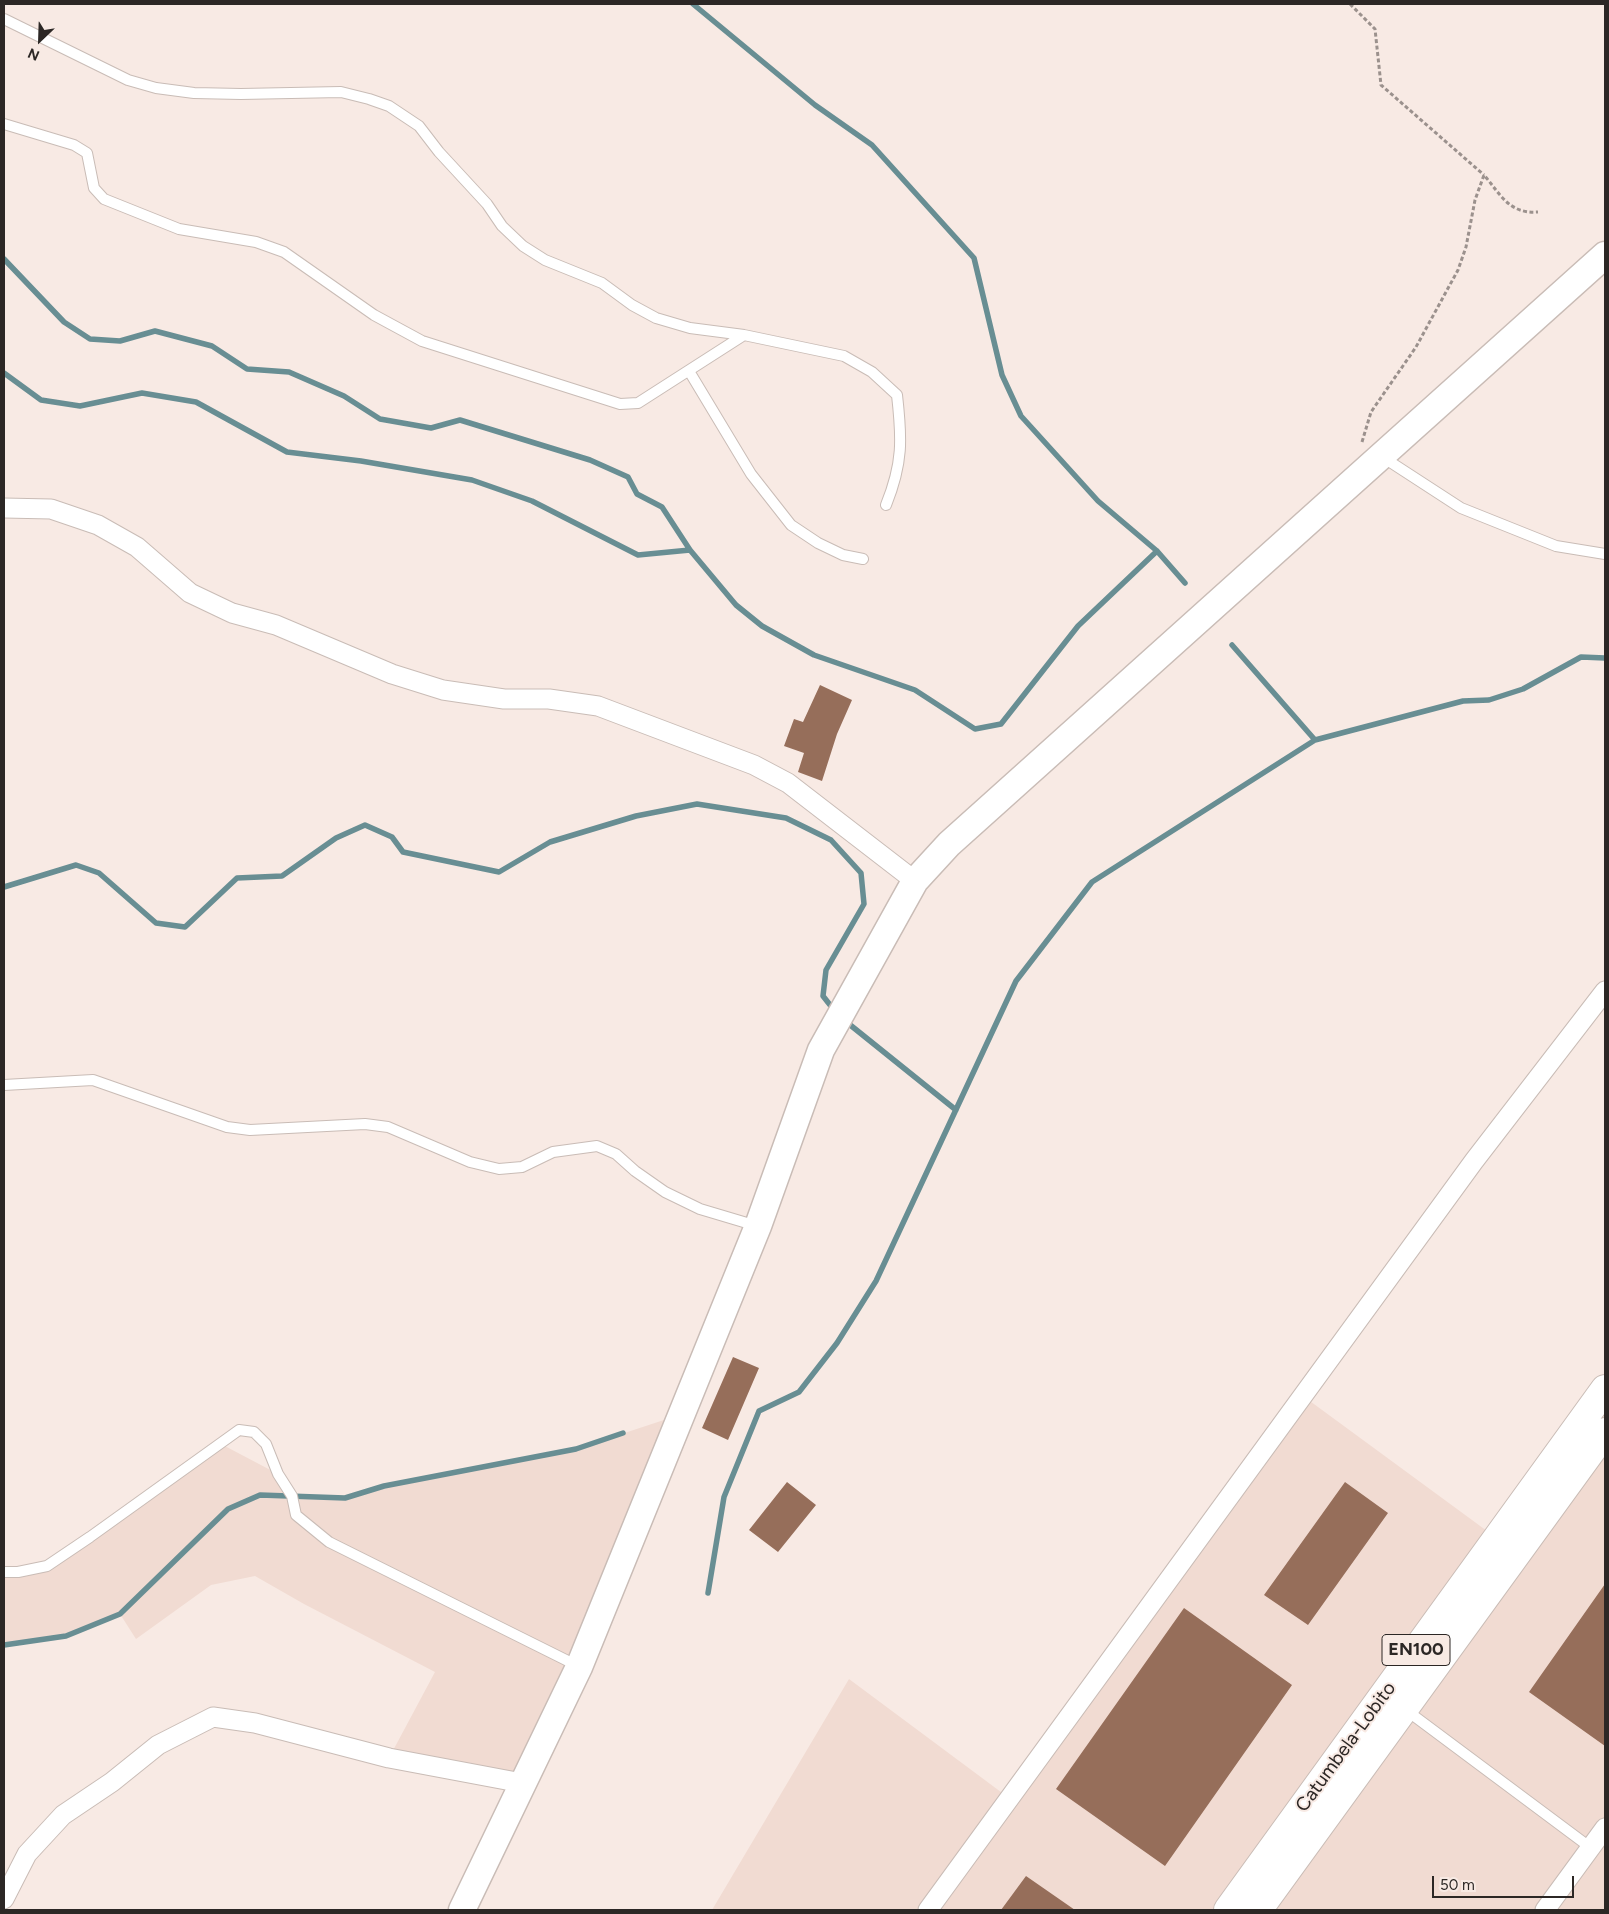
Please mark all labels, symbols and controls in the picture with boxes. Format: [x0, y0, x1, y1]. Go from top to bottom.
north arrow [15, 15, 65, 65]
text: N [25, 44, 42, 64]
road number: EN100 [1382, 1634, 1450, 1666]
street label: Catumbela-Lobito [1291, 1678, 1401, 1816]
scale bar [1434, 1866, 1576, 1898]
text: 50 m [1440, 1876, 1475, 1894]

